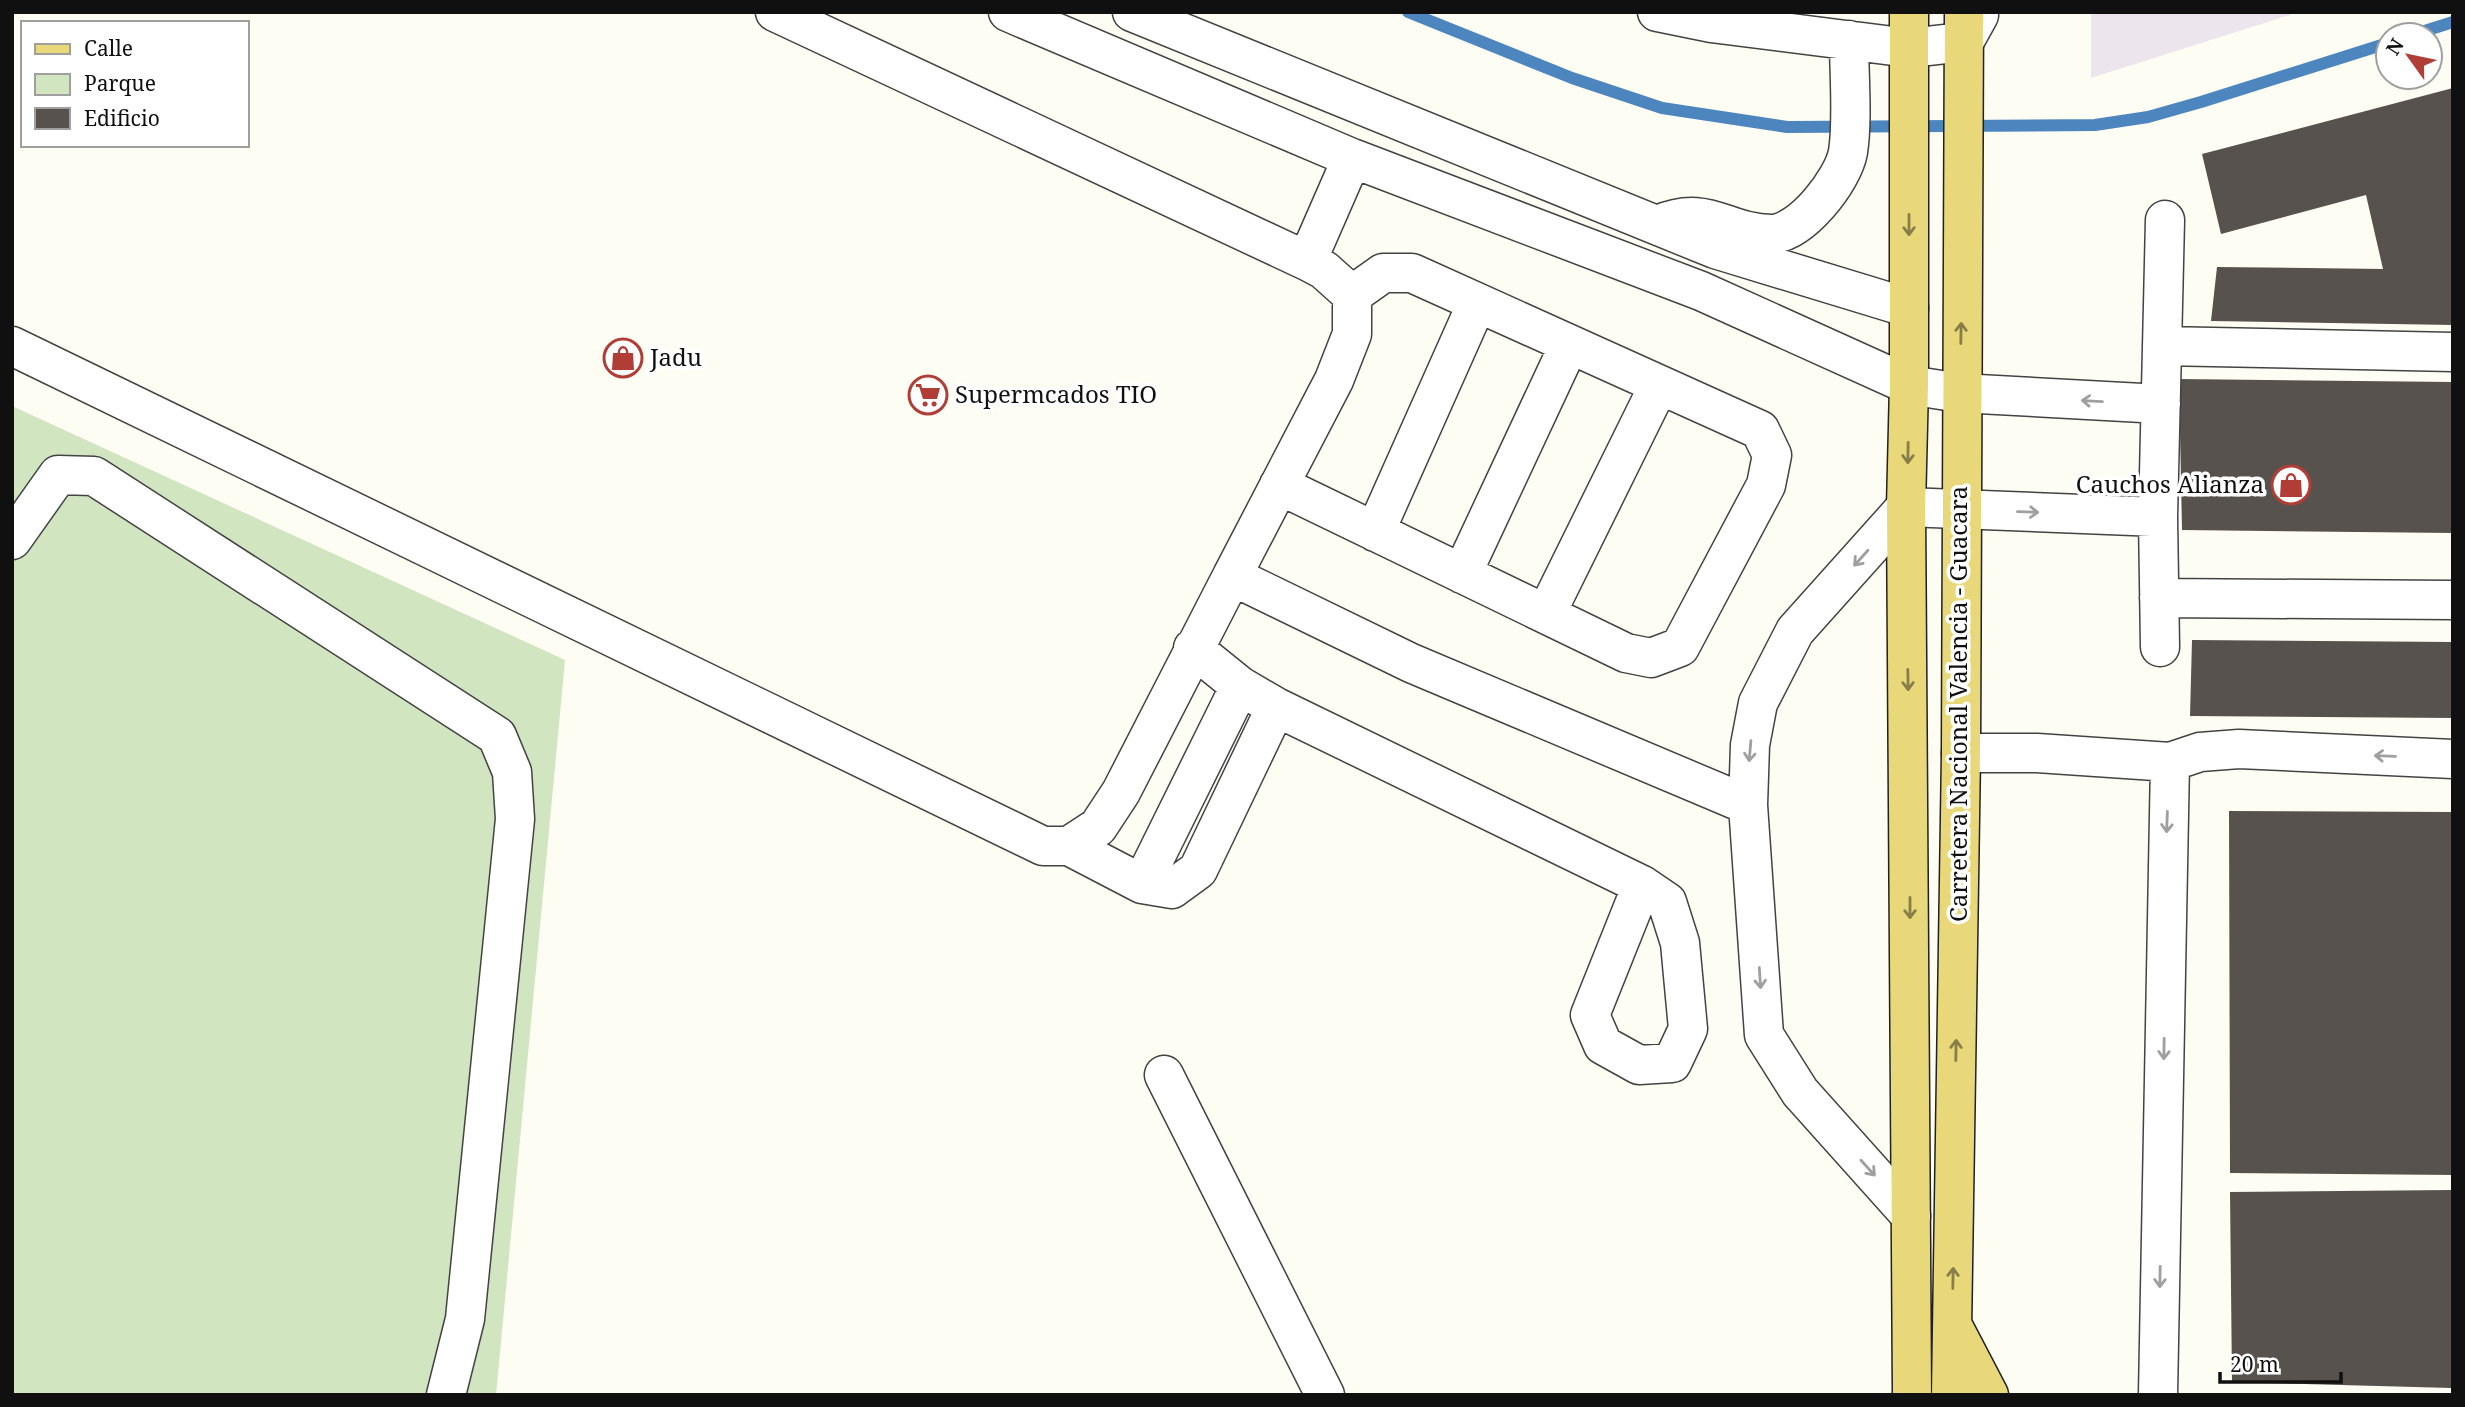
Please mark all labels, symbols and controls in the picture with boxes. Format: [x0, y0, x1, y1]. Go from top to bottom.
legend [21, 21, 248, 147]
north arrow [2374, 21, 2444, 91]
text: N [2380, 33, 2410, 60]
text: Calle [84, 34, 133, 62]
text: Parque [84, 69, 156, 97]
text: Edificio [84, 104, 160, 132]
one-way arrow [1902, 214, 1916, 237]
one-way arrow [1954, 321, 1968, 344]
shop icon: Jadu [602, 337, 644, 379]
place label: Jadu [649, 340, 702, 373]
supermarket icon: Supermcados TIO [907, 374, 949, 416]
place label: Supermcados TIO [955, 377, 1157, 410]
one-way arrow [2081, 394, 2104, 407]
one-way arrow [1901, 441, 1914, 464]
shop icon: Cauchos Alianza [2270, 464, 2312, 506]
place label: Cauchos Alianza [2076, 467, 2264, 500]
street label: Carretera Nacional Valencia - Guacara [1941, 486, 1974, 922]
one-way arrow [2016, 505, 2039, 518]
one-way arrow [1853, 549, 1869, 567]
one-way arrow [1901, 669, 1915, 692]
one-way arrow [1743, 739, 1756, 762]
one-way arrow [2373, 749, 2396, 762]
one-way arrow [2160, 810, 2174, 833]
one-way arrow [1903, 896, 1917, 919]
one-way arrow [1754, 966, 1767, 988]
one-way arrow [2157, 1038, 2170, 1061]
one-way arrow [1950, 1039, 1963, 1062]
one-way arrow [1860, 1159, 1877, 1176]
one-way arrow [2153, 1265, 2167, 1288]
one-way arrow [1946, 1266, 1960, 1289]
scale bar [2220, 1340, 2341, 1384]
text: 20 m [2230, 1350, 2279, 1378]

